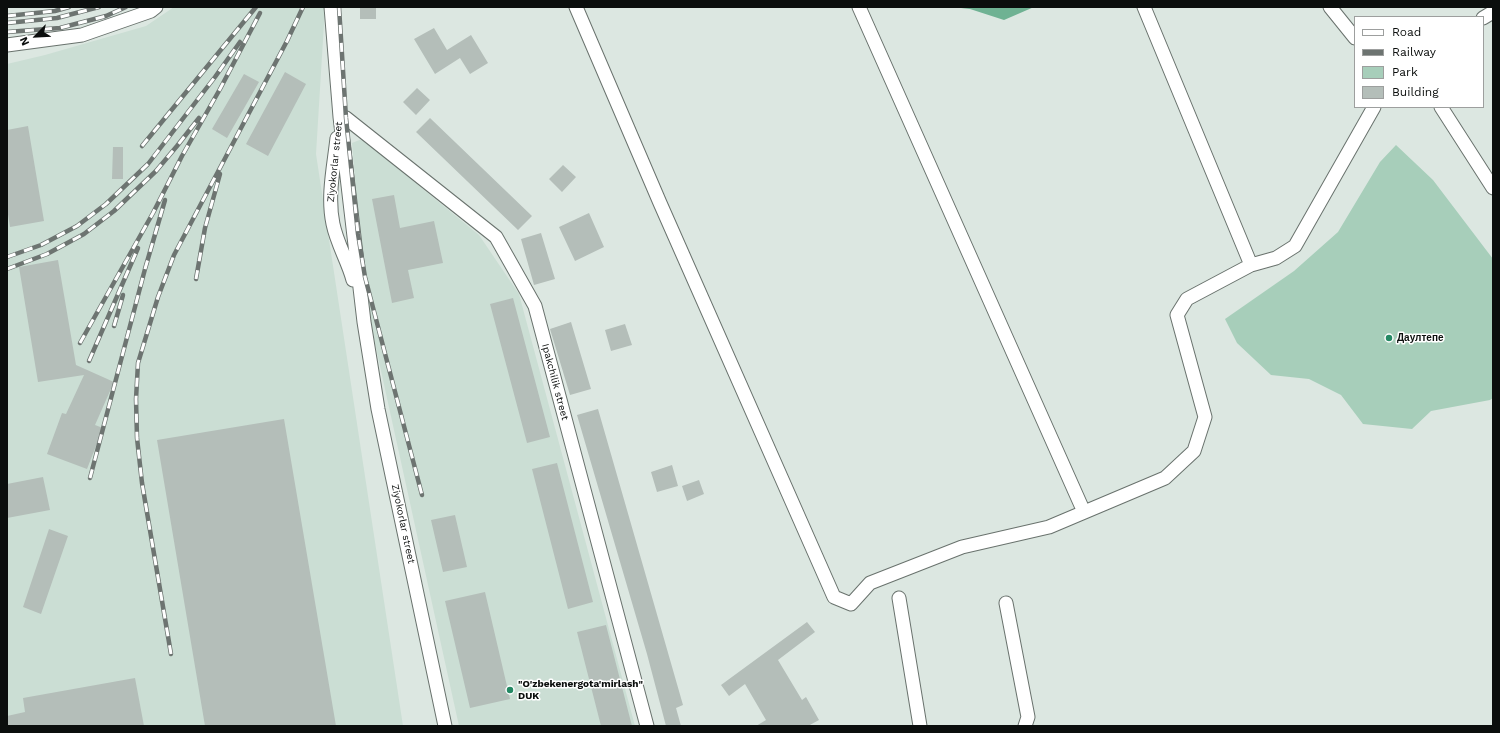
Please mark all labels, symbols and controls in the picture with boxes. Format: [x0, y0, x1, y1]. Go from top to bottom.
north arrow [16, 16, 56, 56]
legend [1354, 16, 1484, 108]
text: Road [1392, 25, 1421, 39]
text: N [17, 35, 32, 47]
text: Railway [1392, 45, 1436, 59]
text: Park [1392, 65, 1418, 79]
text: Building [1392, 85, 1439, 99]
street label: Ziyokorlar street [325, 121, 345, 203]
place label: Даултепе [1397, 332, 1444, 344]
marker: Даултепе [1384, 333, 1394, 343]
street label: Ipakchilik street [539, 343, 571, 421]
street label: Ziyokorlar street [389, 483, 417, 565]
place label: "O'zbekenergota'mirlash" DUK [518, 678, 643, 702]
marker: "O'zbekenergota'mirlash" DUK [505, 685, 515, 695]

